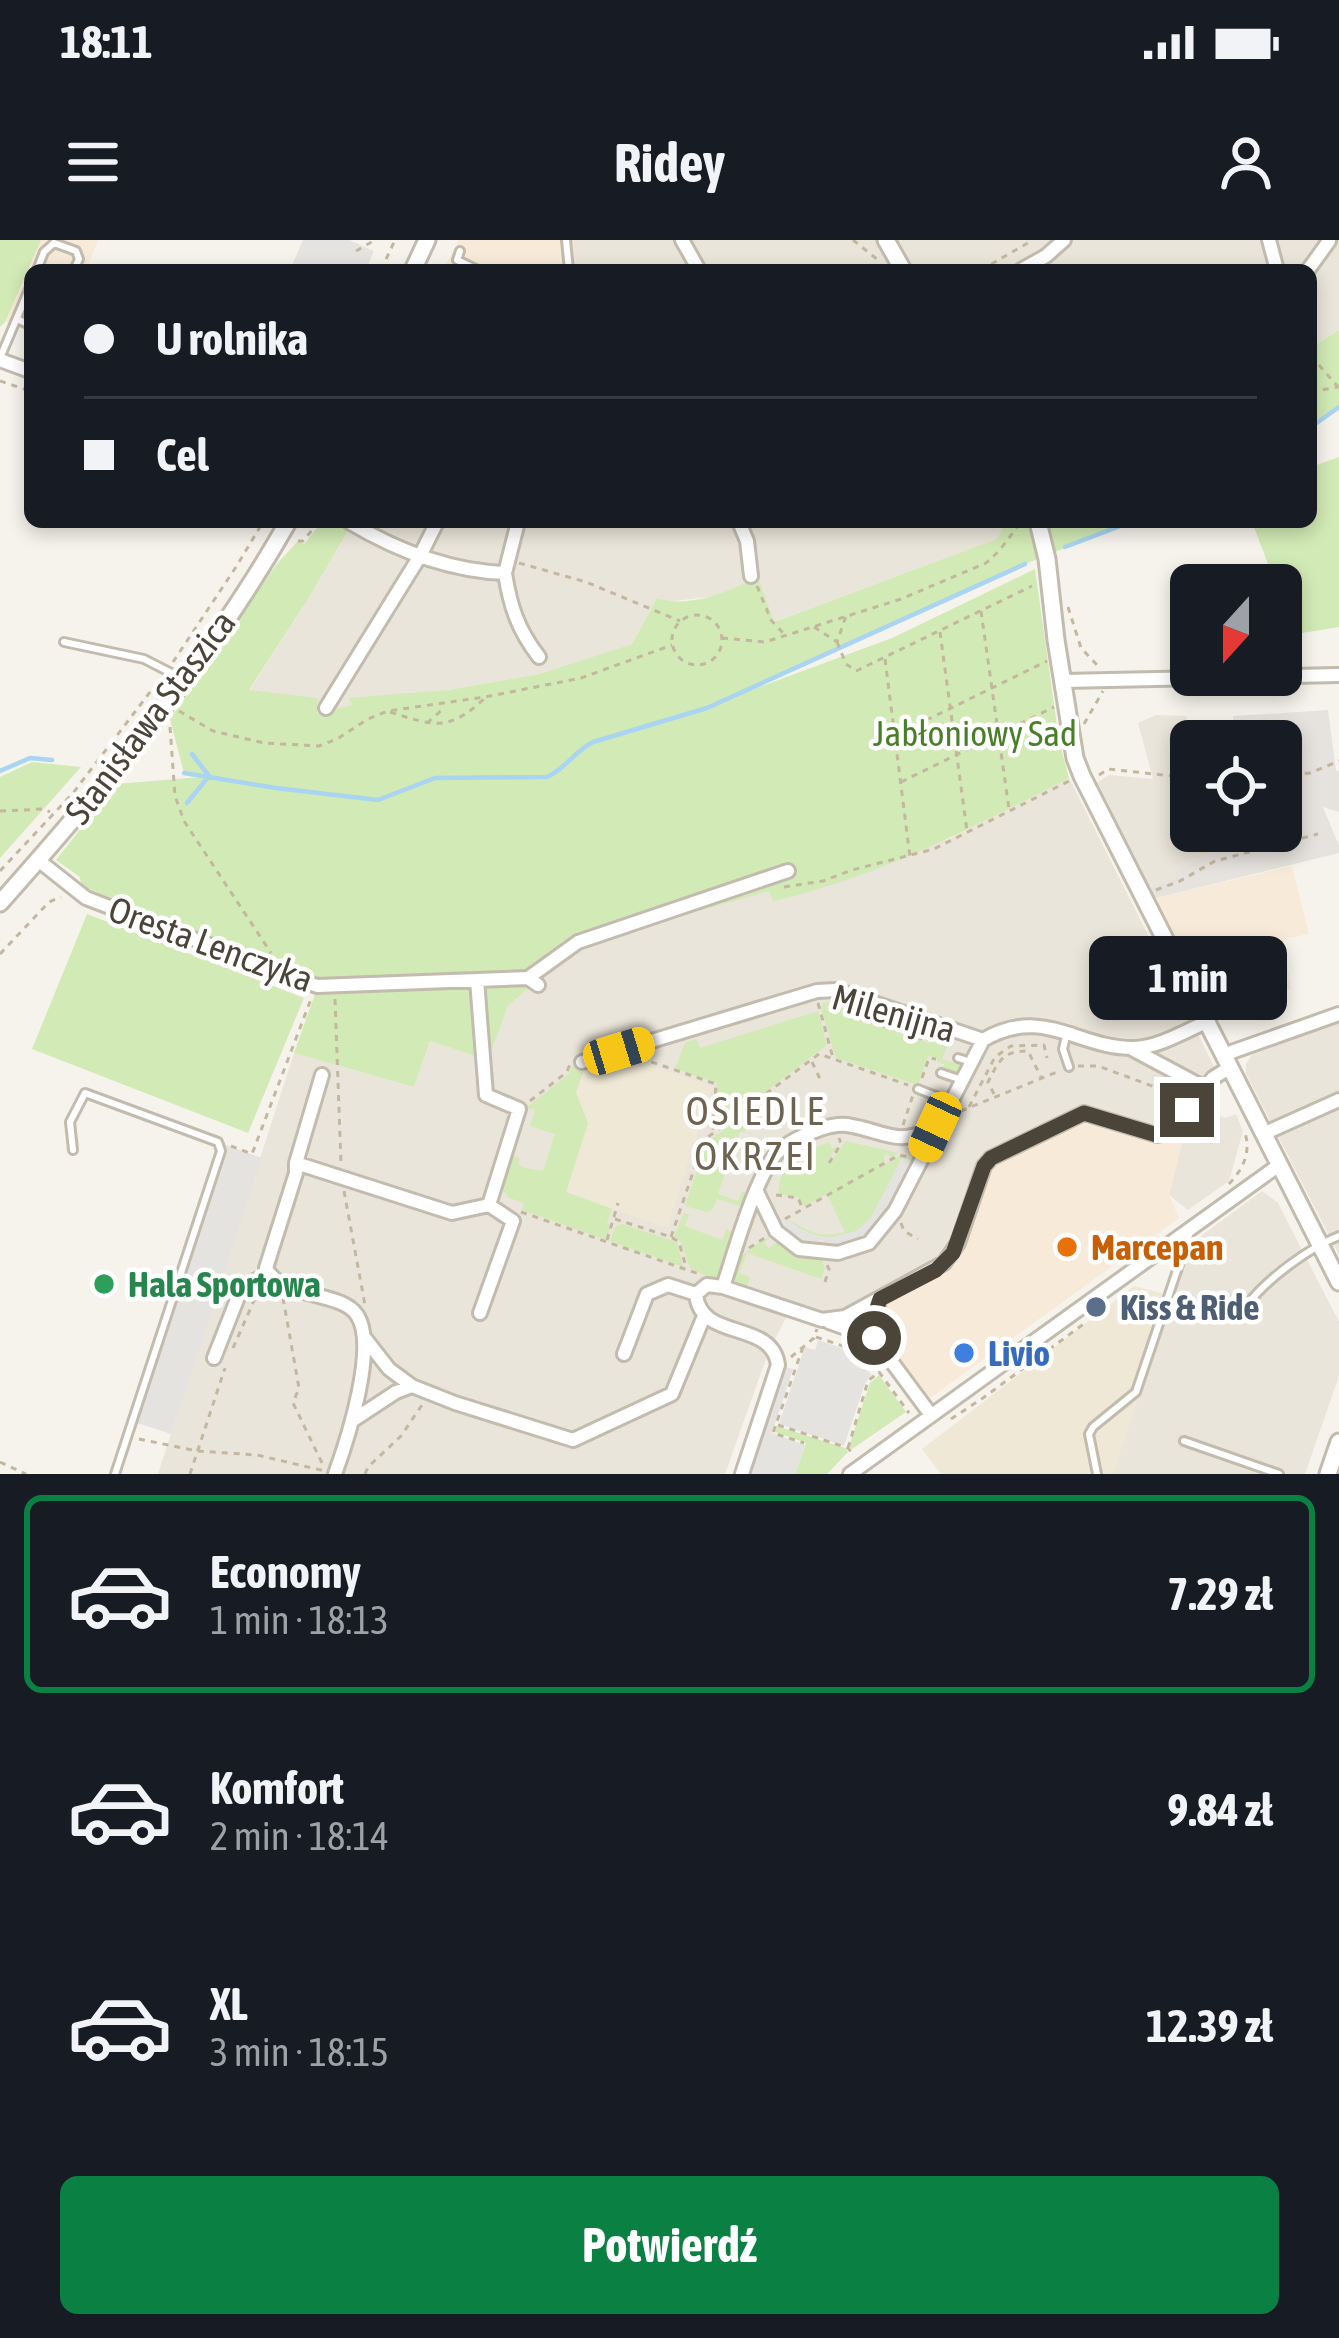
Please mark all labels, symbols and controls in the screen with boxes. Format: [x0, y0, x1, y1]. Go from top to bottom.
text: 18:11 [60, 16, 153, 68]
icon: menu [60, 129, 126, 195]
icon: person [1213, 129, 1279, 195]
text: Ridey [614, 132, 725, 193]
text: U rolnika [156, 313, 308, 365]
text: Cel [156, 429, 209, 481]
north arrow [1170, 564, 1302, 696]
map controls [1170, 564, 1302, 852]
street label: Stanisława Staszica [56, 602, 244, 832]
park label: Jabłoniowy Sad [873, 712, 1077, 754]
button: locate [1170, 720, 1302, 852]
street label: Oresta Lenczyka [103, 888, 319, 1000]
callout: 1 min [1088, 936, 1286, 1020]
text: 1 min [1148, 956, 1228, 1000]
street label: Milenijna [828, 975, 960, 1051]
car [579, 1023, 659, 1079]
route end [1160, 1083, 1214, 1137]
car [903, 1087, 967, 1167]
district label: OSIEDLE OKRZEI [686, 1089, 826, 1178]
place label: Marcepan [1091, 1226, 1223, 1268]
marker: Marcepan [1054, 1234, 1080, 1260]
place label: Hala Sportowa [128, 1263, 321, 1305]
marker: Hala Sportowa [91, 1271, 117, 1297]
place label: Kiss & Ride [1120, 1286, 1260, 1328]
marker: Kiss & Ride [1083, 1294, 1109, 1320]
route start [847, 1311, 901, 1365]
place label: Livio [988, 1332, 1050, 1374]
marker: Livio [951, 1340, 977, 1366]
icon: car [66, 1540, 174, 1648]
text: Economy [210, 1546, 361, 1598]
text: 7.29 zł [1167, 1568, 1273, 1620]
text: 1 min · 18:13 [210, 1598, 389, 1642]
icon: car [66, 1756, 174, 1864]
text: Komfort [210, 1762, 344, 1814]
text: 9.84 zł [1167, 1784, 1273, 1836]
text: 2 min · 18:14 [210, 1814, 389, 1858]
icon: car [66, 1972, 174, 2080]
text: XL [210, 1978, 248, 2030]
text: 12.39 zł [1146, 2000, 1273, 2052]
text: 3 min · 18:15 [210, 2030, 389, 2074]
button: Potwierdź [60, 2176, 1279, 2314]

